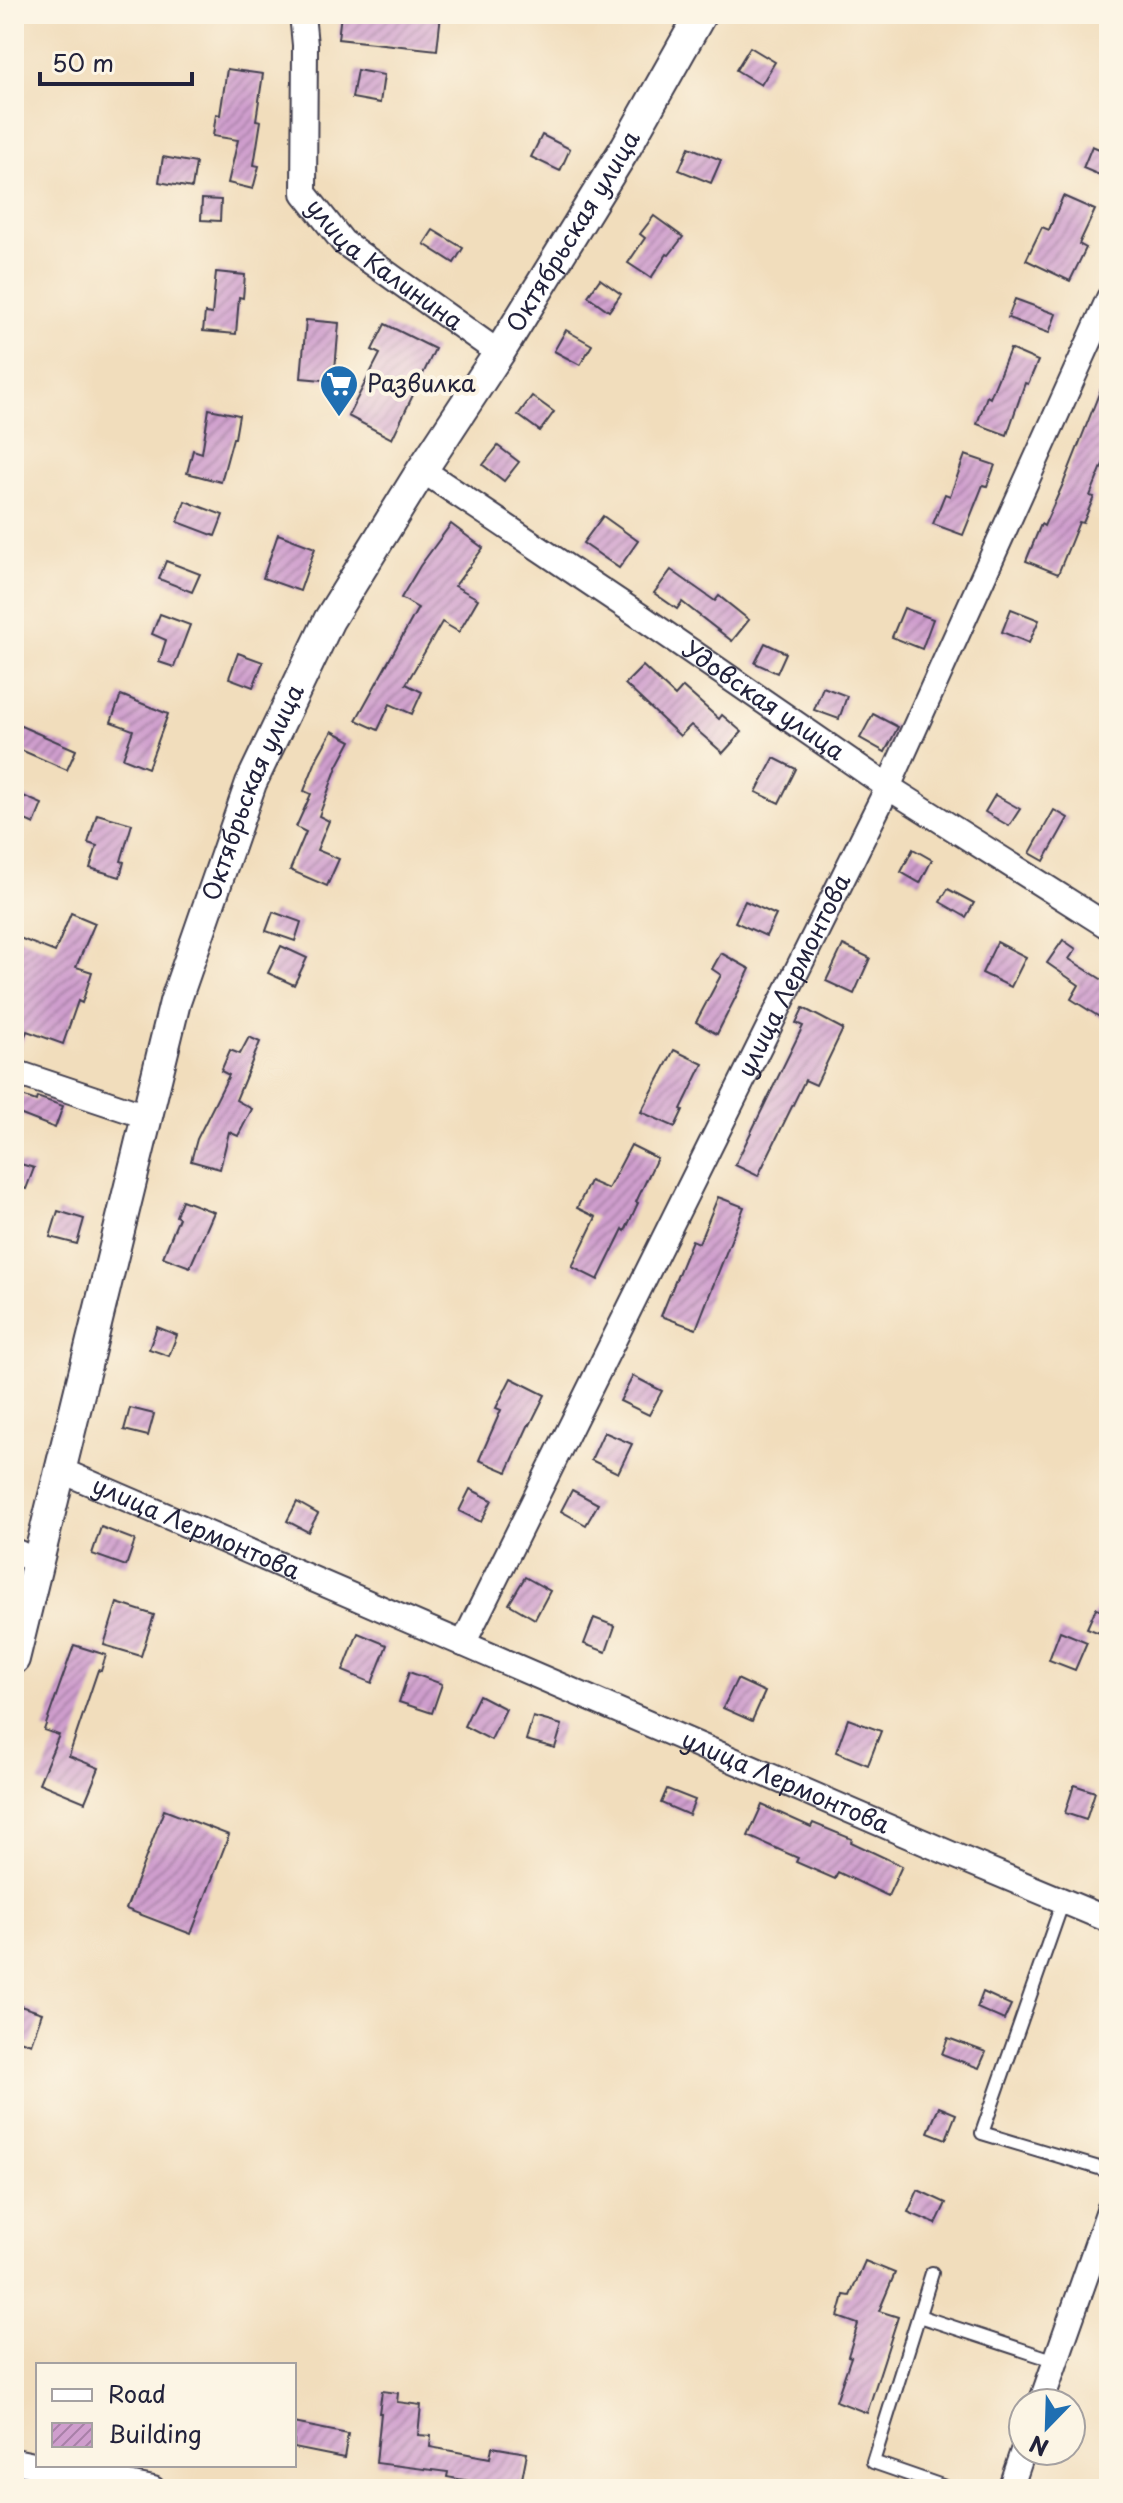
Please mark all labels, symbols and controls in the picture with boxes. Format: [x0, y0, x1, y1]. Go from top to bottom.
scale bar [40, 36, 192, 86]
text: 50 m [52, 44, 114, 80]
street label: Октябрьская улица [496, 123, 648, 338]
street label: улица Калинина [299, 190, 471, 338]
supermarket icon: Развилка [318, 363, 360, 418]
place label: Развилка [367, 364, 476, 400]
street label: Удовская улица [676, 630, 853, 768]
street label: Октябрьская улица [192, 678, 312, 905]
street label: улица Лермонтова [727, 867, 858, 1083]
street label: улица Лермонтова [87, 1466, 306, 1587]
street label: улица Лермонтова [677, 1720, 896, 1842]
legend [36, 2363, 296, 2467]
text: Road [108, 2375, 166, 2411]
north arrow [1007, 2387, 1087, 2467]
text: Building [108, 2415, 202, 2451]
text: N [1024, 2428, 1053, 2465]

